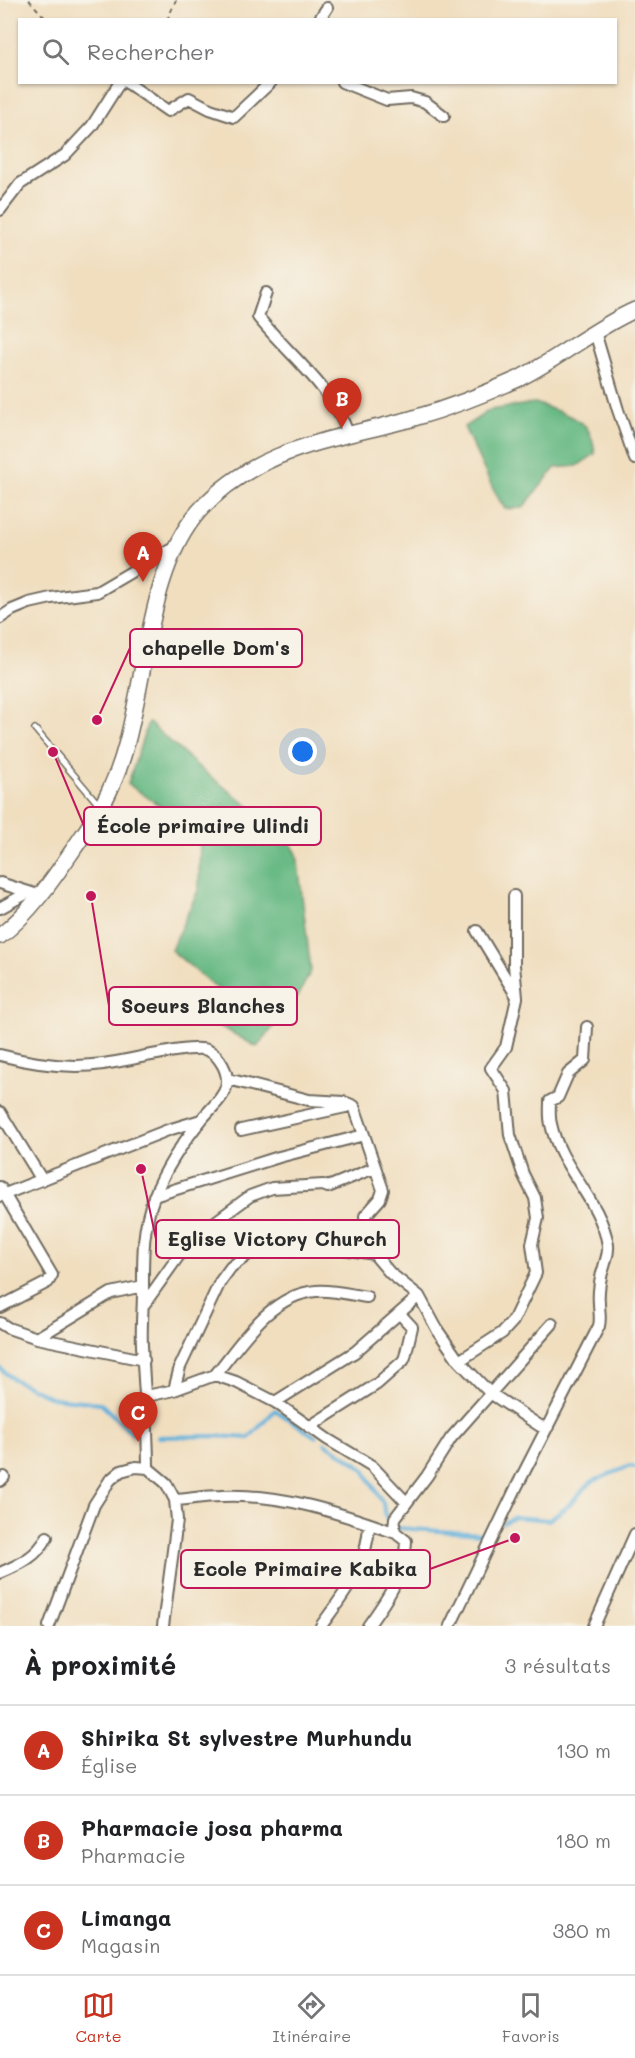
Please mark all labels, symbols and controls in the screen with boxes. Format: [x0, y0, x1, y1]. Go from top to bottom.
search box [18, 18, 617, 84]
icon: search [39, 35, 72, 68]
text: Rechercher [87, 37, 215, 66]
pin: B [322, 378, 362, 428]
pin: A [124, 532, 162, 582]
callout: chapelle Dom's [130, 629, 302, 667]
text: chapelle Dom's [142, 634, 290, 660]
your location [288, 737, 317, 766]
callout: École primaire Ulindi [84, 807, 321, 845]
text: École primaire Ulindi [97, 812, 309, 838]
callout: Soeurs Blanches [109, 987, 297, 1025]
text: Soeurs Blanches [121, 992, 285, 1018]
callout: Eglise Victory Church [156, 1220, 399, 1258]
text: Eglise Victory Church [167, 1225, 387, 1251]
pin: C [118, 1392, 158, 1442]
callout: Ecole Primaire Kabika [181, 1550, 430, 1588]
text: Ecole Primaire Kabika [193, 1555, 417, 1581]
text: À proximité [24, 1648, 176, 1682]
text: 3 résultats [505, 1652, 611, 1678]
text: Shirika St sylvestre Murhundu [81, 1723, 412, 1752]
text: A [37, 1737, 50, 1763]
text: 130 m [556, 1737, 611, 1763]
text: Église [81, 1752, 137, 1778]
text: Pharmacie josa pharma [81, 1813, 343, 1842]
text: B [37, 1827, 50, 1853]
text: 180 m [555, 1827, 611, 1853]
text: Pharmacie [81, 1842, 186, 1868]
text: Limanga [81, 1903, 171, 1932]
text: C [36, 1917, 51, 1943]
text: 380 m [553, 1917, 611, 1943]
text: Magasin [81, 1932, 160, 1958]
tab: Carte [75, 1989, 122, 2046]
tab: Itinéraire [273, 1989, 351, 2046]
tab: Favoris [502, 1989, 560, 2046]

